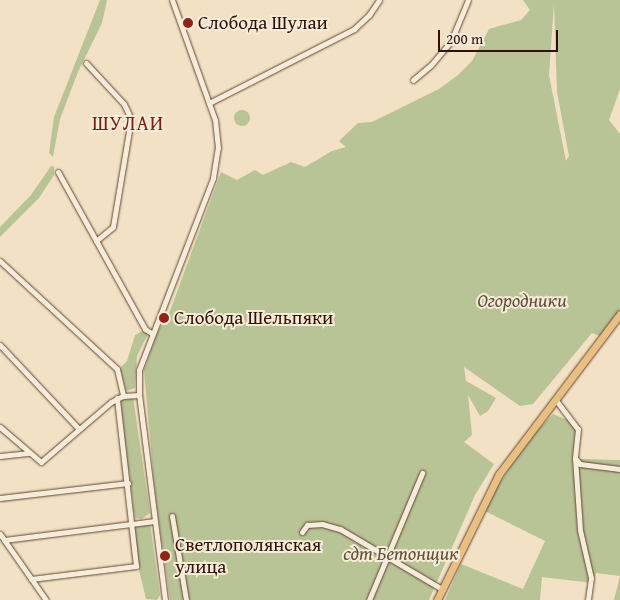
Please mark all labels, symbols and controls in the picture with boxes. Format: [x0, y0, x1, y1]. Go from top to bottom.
place label: Слобода Шулаи [198, 12, 328, 34]
marker: Слобода Шулаи [182, 17, 194, 29]
scale bar [440, 20, 560, 52]
text: 200 m [446, 28, 483, 49]
district label: ШУЛАИ [91, 110, 165, 134]
park label: Огородники [477, 290, 567, 312]
place label: Слобода Шельпяки [174, 307, 333, 329]
marker: Слобода Шельпяки [158, 312, 170, 324]
place label: Светлополянская улица [175, 534, 321, 578]
park label: сдт Бетонщик [343, 543, 459, 565]
marker: Светлополянская улица [159, 550, 171, 562]

